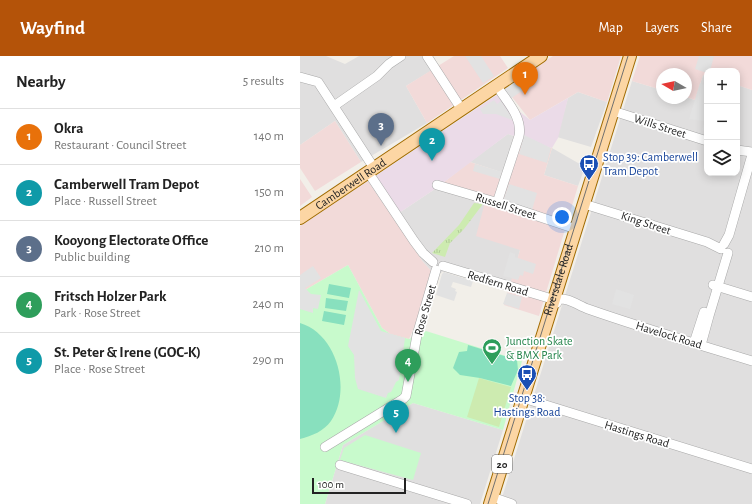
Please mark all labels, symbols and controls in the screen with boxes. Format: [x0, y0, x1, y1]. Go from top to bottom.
text: Wayfind [20, 19, 85, 38]
text: Map [598, 21, 623, 35]
text: Layers [645, 21, 679, 35]
text: Share [701, 21, 732, 35]
pin: 1 [512, 62, 538, 95]
north arrow [656, 68, 692, 104]
map controls [704, 68, 740, 176]
button: + [704, 68, 740, 104]
text: Nearby [16, 73, 66, 90]
text: 5 results [243, 75, 284, 88]
button: − [704, 104, 740, 140]
street label: Wills Street [632, 112, 688, 140]
pin: 3 [368, 113, 394, 146]
text: Okra [54, 121, 83, 136]
pin: 2 [419, 128, 445, 161]
text: 1 [27, 130, 31, 143]
text: 140 m [254, 130, 284, 143]
text: Restaurant · Council Street [54, 139, 186, 152]
button: layers [704, 140, 740, 176]
place label: Stop 39: Camberwell Tram Depot [603, 151, 698, 177]
bus stop icon: Stop 39: Camberwell Tram Depot [578, 153, 600, 181]
street label: Camberwell Road [313, 156, 388, 212]
text: Camberwell Tram Depot [54, 177, 199, 192]
text: 2 [26, 186, 32, 199]
text: 150 m [255, 186, 284, 199]
street label: Russell Street [474, 191, 538, 222]
text: Place · Russell Street [54, 195, 157, 208]
your location [552, 207, 572, 227]
street label: King Street [620, 209, 673, 237]
text: Kooyong Electorate Office [54, 233, 208, 248]
text: 3 [26, 242, 32, 255]
text: 210 m [254, 242, 284, 255]
street label: Riversdale Road [541, 242, 575, 317]
text: Public building [54, 251, 130, 264]
street label: Redfern Road [466, 268, 530, 298]
street label: Rose Street [412, 283, 438, 337]
text: Fritsch Holzer Park [54, 289, 166, 304]
text: 4 [26, 298, 32, 311]
text: 240 m [252, 298, 284, 311]
text: Park · Rose Street [54, 307, 140, 320]
street label: Havelock Road [634, 319, 704, 351]
place label: Junction Skate & BMX Park [506, 335, 573, 361]
sports icon: Junction Skate & BMX Park [481, 337, 503, 365]
text: St. Peter & Irene (GOC-K) [54, 345, 201, 360]
pin: 4 [395, 349, 421, 382]
text: 5 [26, 354, 32, 367]
text: 290 m [253, 354, 284, 367]
text: Place · Rose Street [54, 363, 145, 376]
bus stop icon: Stop 38: Hastings Road [516, 363, 538, 391]
place label: Stop 38: Hastings Road [493, 392, 561, 418]
pin: 5 [383, 400, 409, 433]
street label: Hastings Road [603, 418, 671, 450]
road number: 20 [492, 455, 512, 473]
scale bar [312, 476, 406, 495]
text: 100 m [318, 479, 344, 490]

